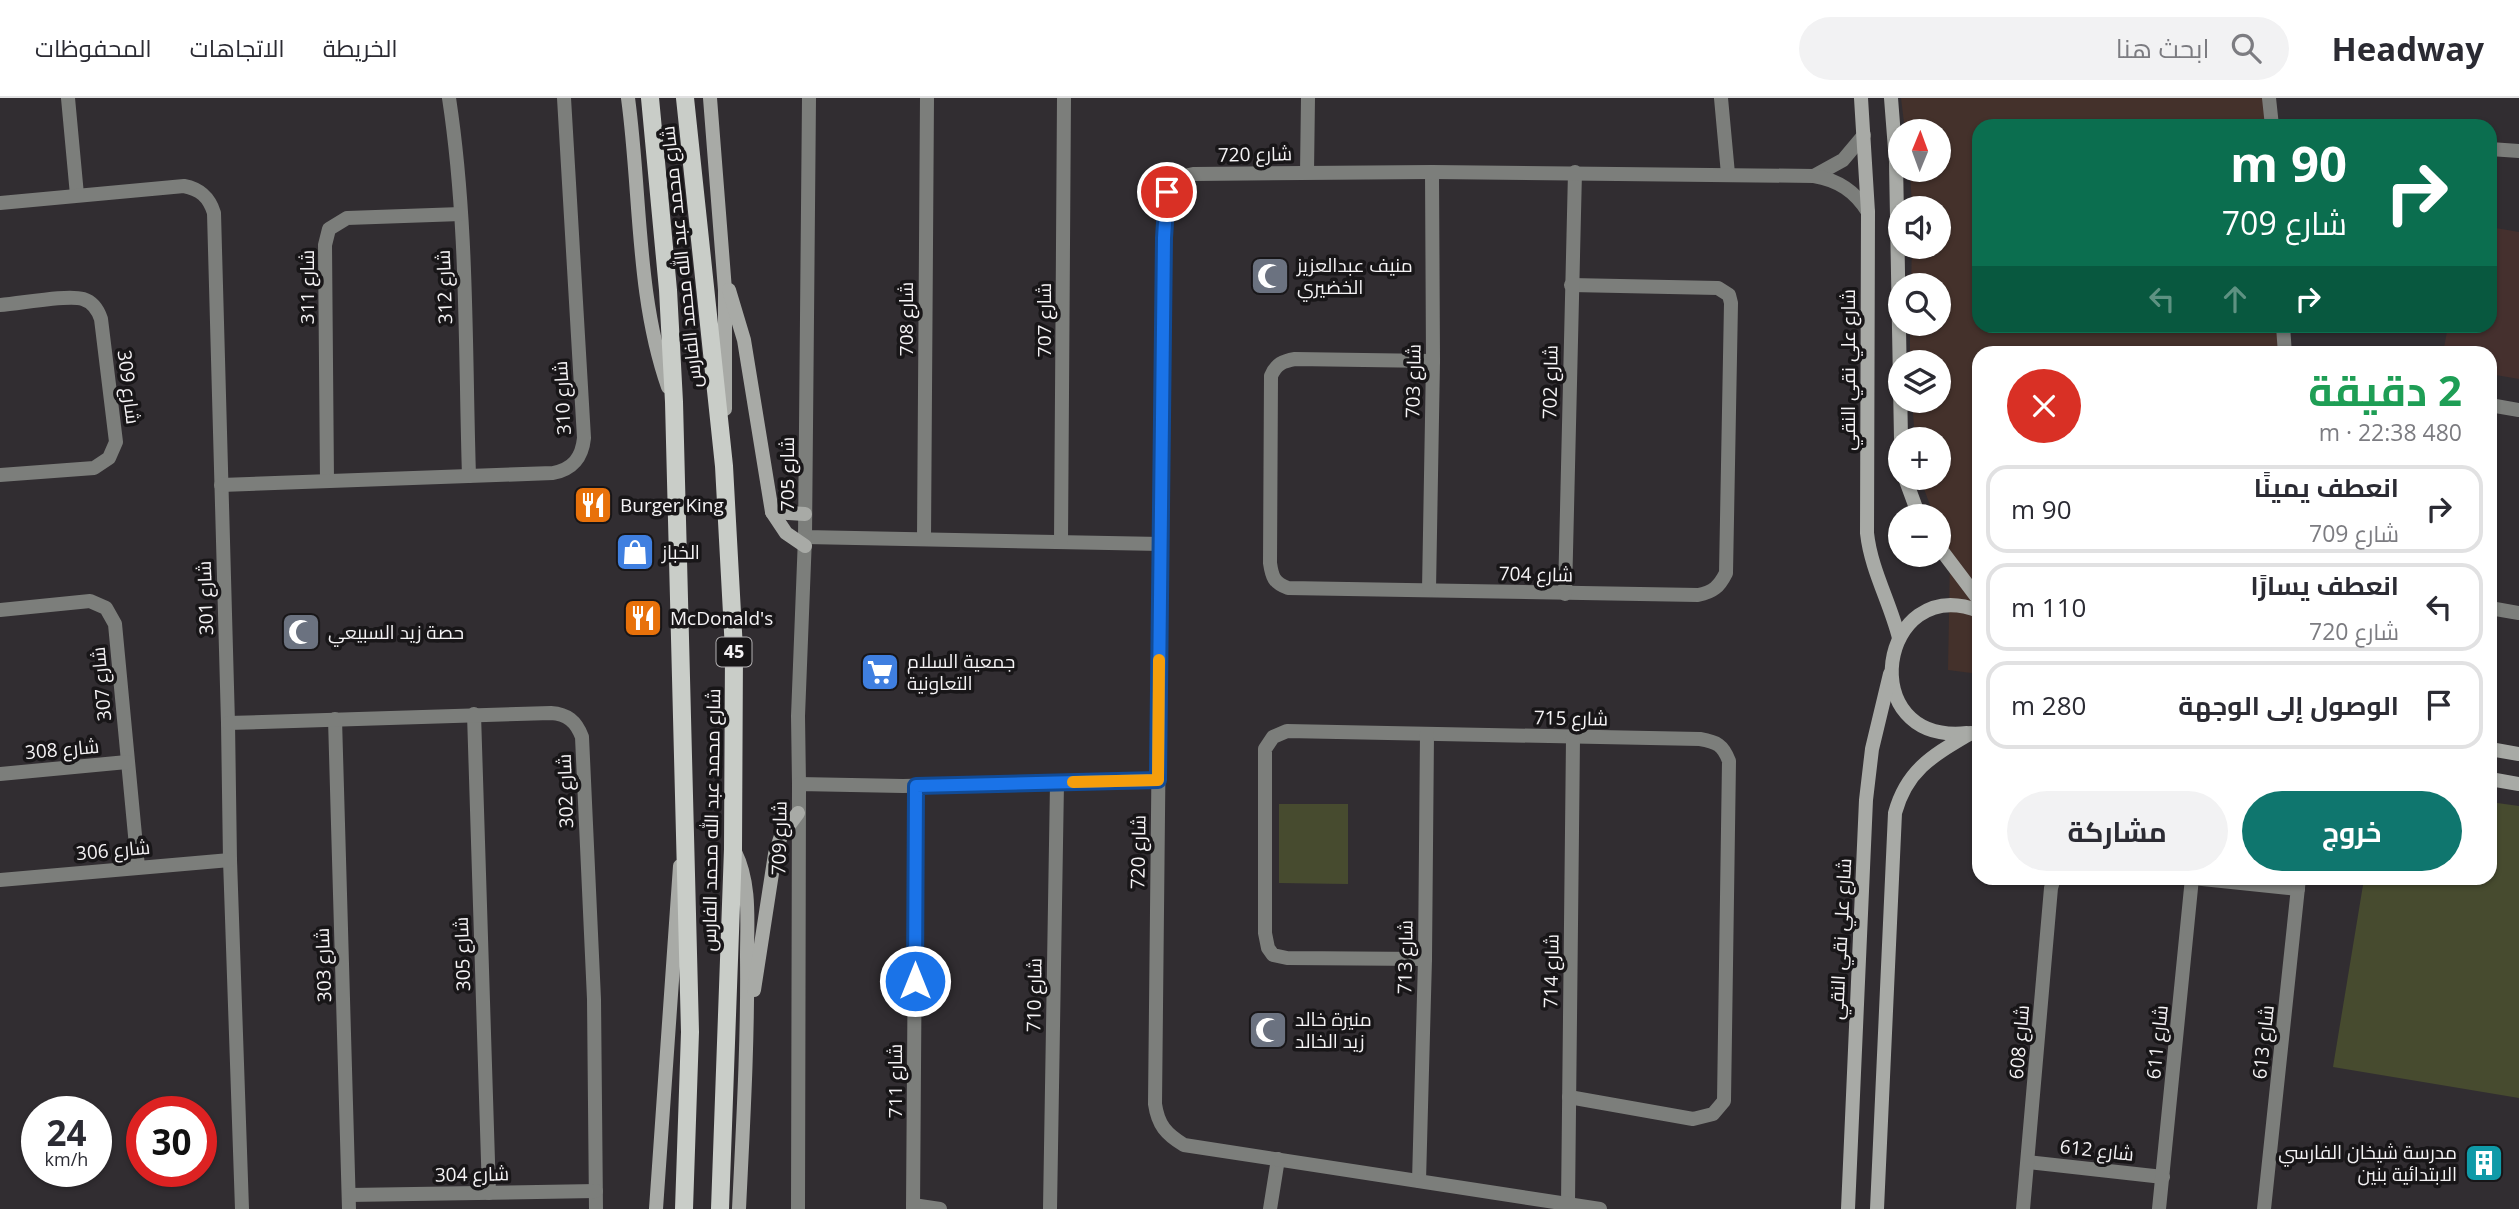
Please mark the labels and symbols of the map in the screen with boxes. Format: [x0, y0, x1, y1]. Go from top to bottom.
north arrow [1888, 119, 1951, 182]
street label: شارع محمد عبد الله محمد الفارس [654, 125, 709, 389]
street label: شارع 720 [1218, 140, 1292, 169]
pin [1137, 162, 1197, 222]
street label: شارع 312 [430, 249, 459, 325]
street label: شارع 311 [294, 250, 321, 324]
place label: منيف عبدالعزيز الخضيري [1296, 252, 1413, 302]
mosque icon: منيف عبدالعزيز الخضيري [1249, 255, 1291, 297]
street label: شارع 708 [893, 282, 920, 356]
street label: شارع 707 [1031, 283, 1058, 357]
street label: شارع علي نقي النقي [1835, 289, 1863, 451]
street label: شارع 703 [1399, 344, 1428, 418]
street label: شارع 702 [1536, 345, 1565, 419]
street label: شارع 309 [111, 349, 146, 426]
street label: شارع 310 [547, 360, 578, 436]
street label: شارع 705 [774, 437, 801, 511]
restaurant icon: Burger King [572, 484, 614, 526]
place label: Burger King [620, 492, 724, 518]
shop icon: الخباز [614, 531, 656, 573]
place label: الخباز [661, 539, 700, 565]
street label: شارع 301 [191, 560, 220, 636]
street label: شارع 704 [1499, 560, 1573, 589]
restaurant icon: McDonald's [622, 597, 664, 639]
place label: McDonald's [670, 605, 773, 631]
mosque icon: حصة زيد السبيعي [280, 611, 322, 653]
place label: حصة زيد السبيعي [328, 619, 464, 647]
road number: 45 [716, 638, 752, 666]
street label: شارع 307 [85, 646, 118, 722]
place label: جمعية السلام التعاونية [907, 648, 1015, 696]
supermarket icon: جمعية السلام التعاونية [859, 651, 901, 693]
street label: شارع محمد عبد الله محمد الفارس [696, 688, 727, 952]
street label: شارع 715 [1534, 704, 1608, 733]
street label: شارع 308 [24, 733, 100, 766]
street label: شارع 302 [551, 753, 580, 829]
street label: شارع 709 [765, 801, 794, 875]
street label: شارع 720 [1124, 815, 1153, 889]
street label: شارع 306 [75, 834, 151, 867]
street label: شارع علي نقي النقي [1823, 858, 1859, 1021]
street label: شارع 305 [448, 916, 477, 992]
street label: شارع 713 [1391, 920, 1420, 994]
street label: شارع 303 [309, 927, 338, 1003]
street label: شارع 714 [1537, 934, 1566, 1008]
position arrow [878, 944, 952, 1018]
street label: شارع 710 [1020, 958, 1049, 1032]
street label: شارع 608 [2003, 1004, 2036, 1080]
street label: شارع 611 [2140, 1004, 2175, 1080]
street label: شارع 613 [2246, 1004, 2281, 1080]
place label: منيرة خالد زيد الخالد [1295, 1006, 1372, 1054]
mosque icon: منيرة خالد زيد الخالد [1247, 1009, 1289, 1051]
street label: شارع 711 [882, 1044, 909, 1118]
speed limit sign: 30 [126, 1096, 217, 1187]
street label: شارع 612 [2059, 1133, 2135, 1168]
place label: مدرسة شيخان الفارسي الابتدائية بنين [2278, 1139, 2457, 1187]
building icon: مدرسة شيخان الفارسي الابتدائية بنين [2463, 1142, 2505, 1184]
street label: شارع 304 [435, 1160, 509, 1189]

